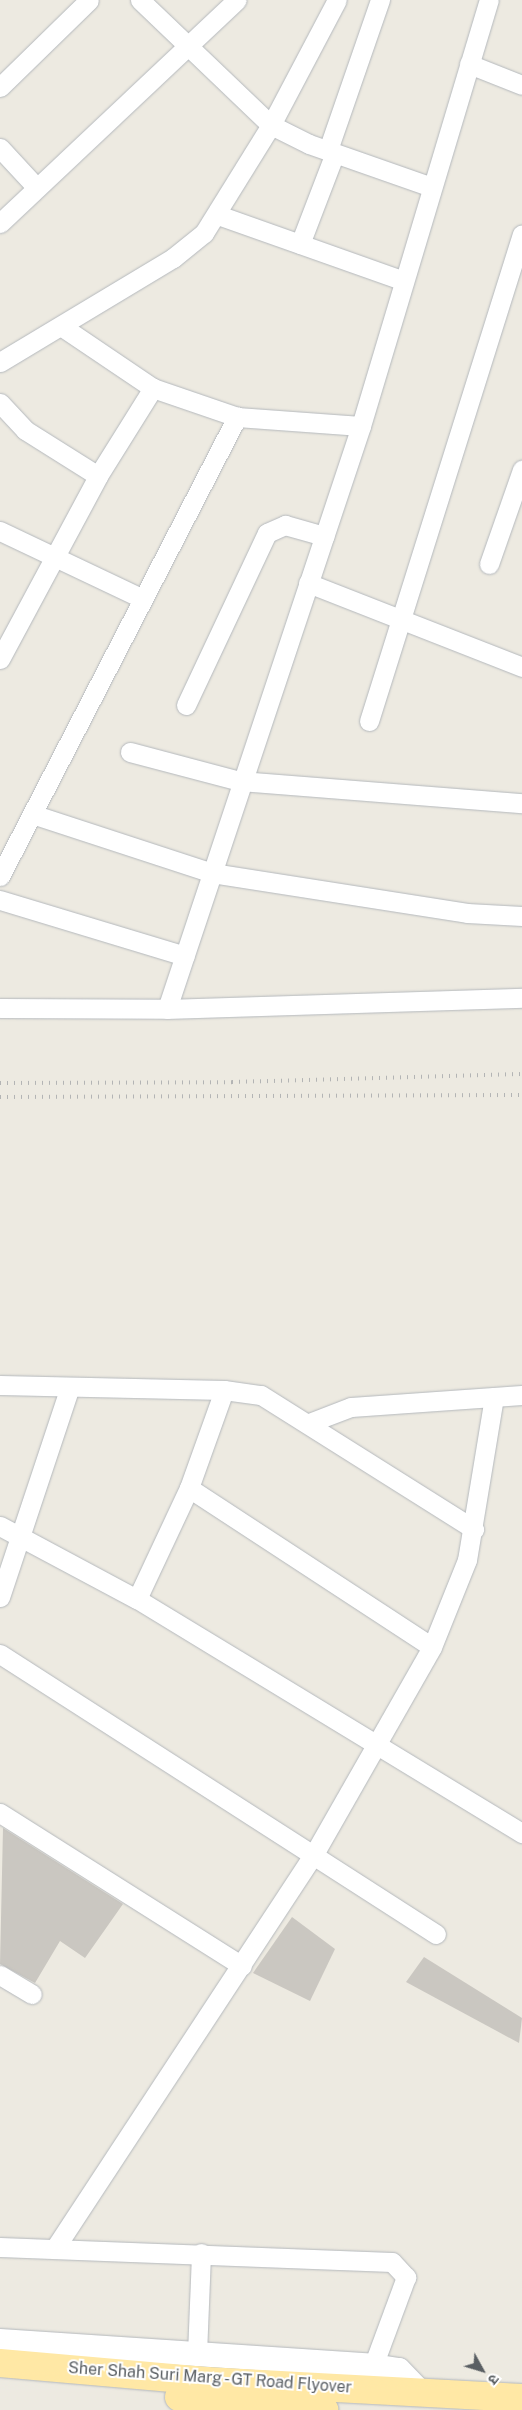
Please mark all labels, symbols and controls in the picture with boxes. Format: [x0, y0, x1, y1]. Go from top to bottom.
north arrow [457, 2345, 507, 2395]
street label: Sher Shah Suri Marg - GT Road Flyover [65, 2358, 355, 2398]
text: उ [485, 2371, 502, 2388]

